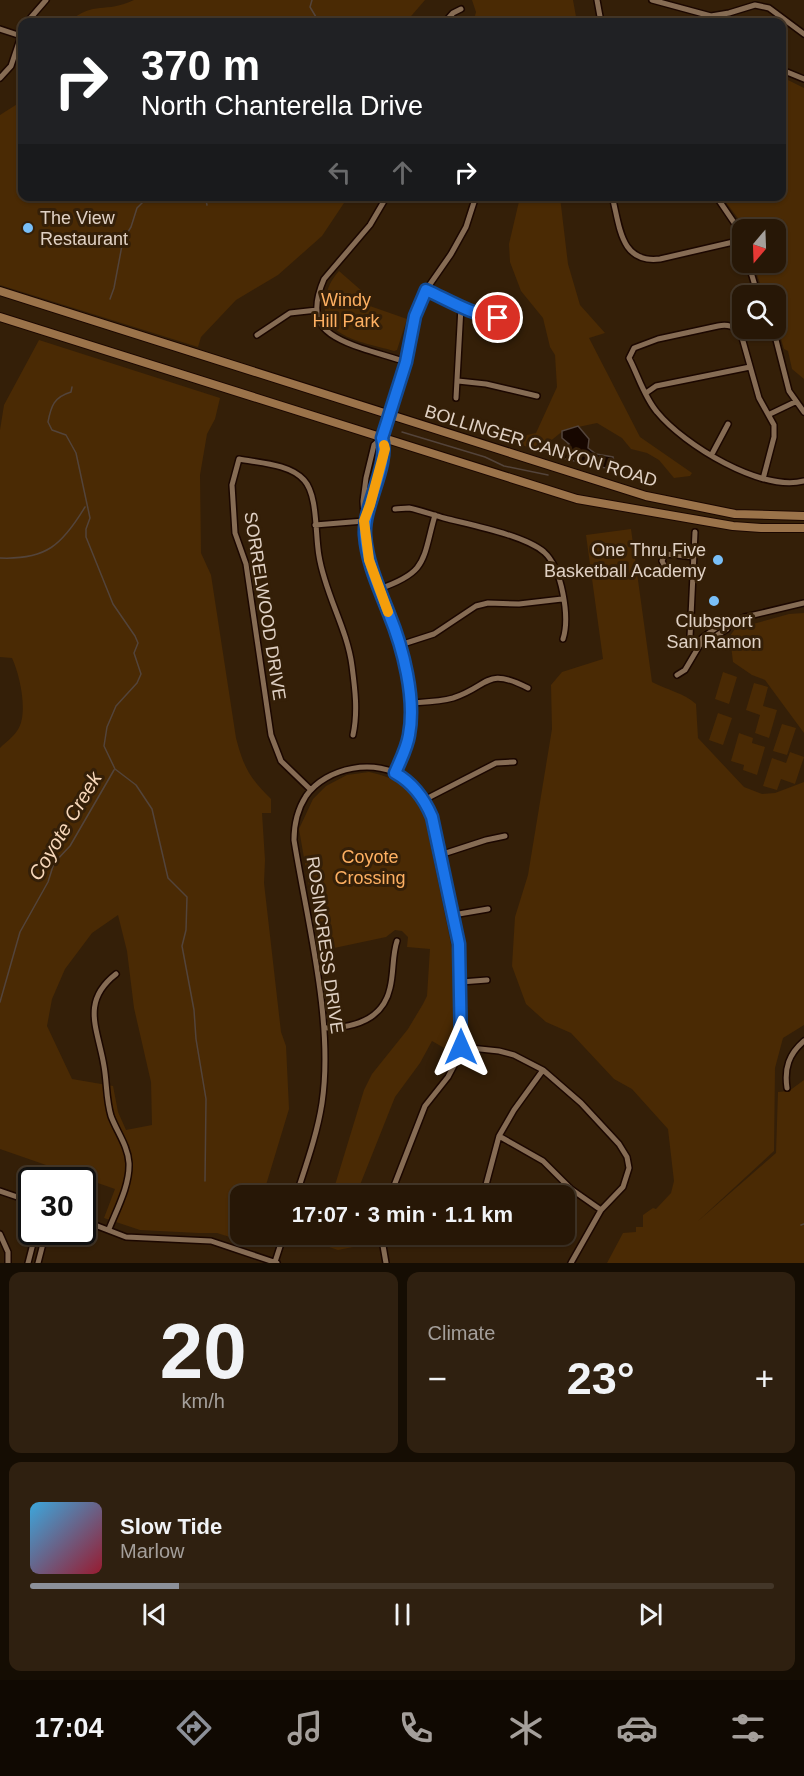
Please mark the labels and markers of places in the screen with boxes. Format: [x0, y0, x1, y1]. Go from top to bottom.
place label: The View Restaurant [40, 208, 128, 249]
marker: The View Restaurant [21, 221, 35, 235]
pin [472, 292, 523, 343]
place label: One Thru Five Basketball Academy [544, 540, 706, 581]
marker: One Thru Five Basketball Academy [711, 553, 725, 567]
marker: Clubsport San Ramon [707, 594, 721, 608]
place label: Clubsport San Ramon [666, 611, 762, 652]

